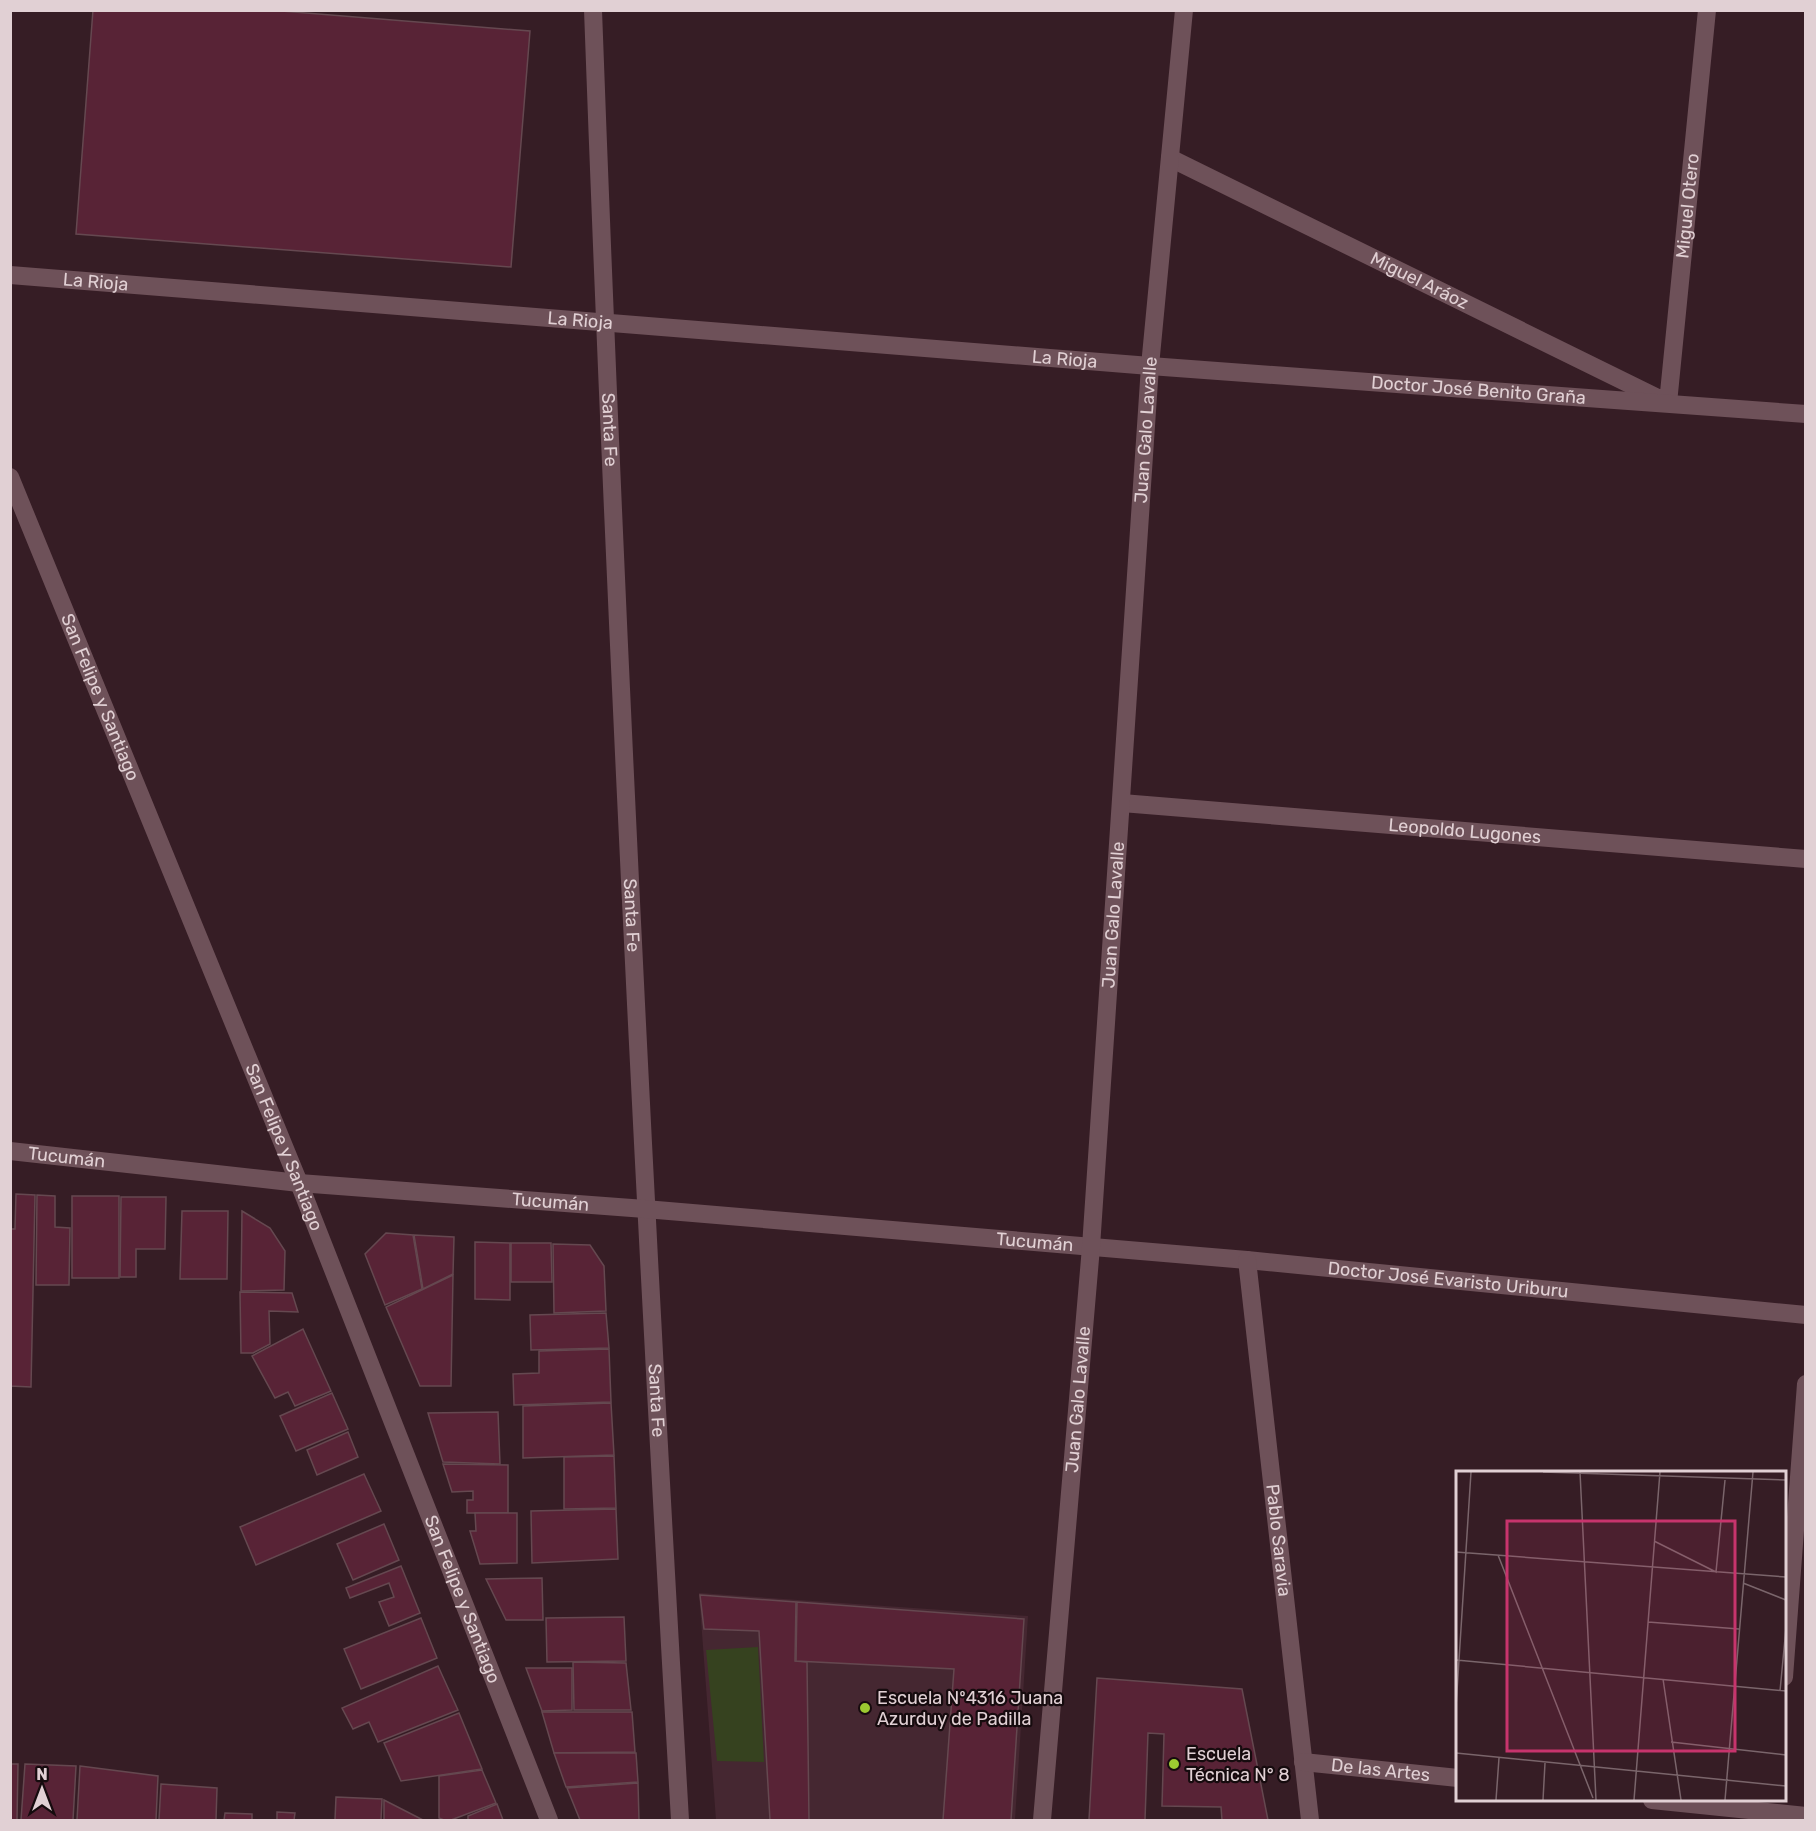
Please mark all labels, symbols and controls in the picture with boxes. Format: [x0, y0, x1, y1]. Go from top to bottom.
street label: Miguel Otero [1671, 152, 1704, 260]
street label: Miguel Aráoz [1367, 247, 1472, 314]
street label: La Rioja [62, 268, 129, 295]
street label: La Rioja [547, 307, 614, 334]
street label: La Rioja [1031, 346, 1098, 373]
street label: Juan Galo Lavalle [1130, 355, 1162, 504]
street label: Doctor José Benito Graña [1370, 371, 1587, 409]
street label: Santa Fe [597, 392, 622, 467]
street label: San Felipe y Santiago [56, 610, 144, 784]
street label: Leopoldo Lugones [1388, 814, 1542, 848]
street label: Juan Galo Lavalle [1097, 841, 1129, 989]
street label: Santa Fe [619, 878, 644, 953]
street label: San Felipe y Santiago [240, 1060, 328, 1234]
street label: Tucumán [27, 1142, 106, 1172]
street label: Tucumán [511, 1188, 590, 1216]
street label: Tucumán [995, 1228, 1074, 1256]
street label: Doctor José Evaristo Uriburu [1327, 1257, 1570, 1303]
street label: Juan Galo Lavalle [1061, 1325, 1095, 1474]
street label: Santa Fe [644, 1363, 669, 1438]
inset map [1456, 1471, 1786, 1801]
street label: Pablo Saravia [1261, 1483, 1296, 1598]
street label: San Felipe y Santiago [419, 1512, 505, 1686]
place label: Escuela Nº4316 Juana Azurduy de Padilla [877, 1687, 1063, 1730]
marker: Escuela Nº4316 Juana Azurduy de Padilla [858, 1701, 872, 1715]
place label: Escuela Técnica N° 8 [1186, 1743, 1290, 1786]
street label: De las Artes [1330, 1754, 1431, 1786]
marker: Escuela Técnica N° 8 [1167, 1757, 1181, 1771]
north arrow [12, 1759, 72, 1819]
text: N [36, 1765, 48, 1784]

